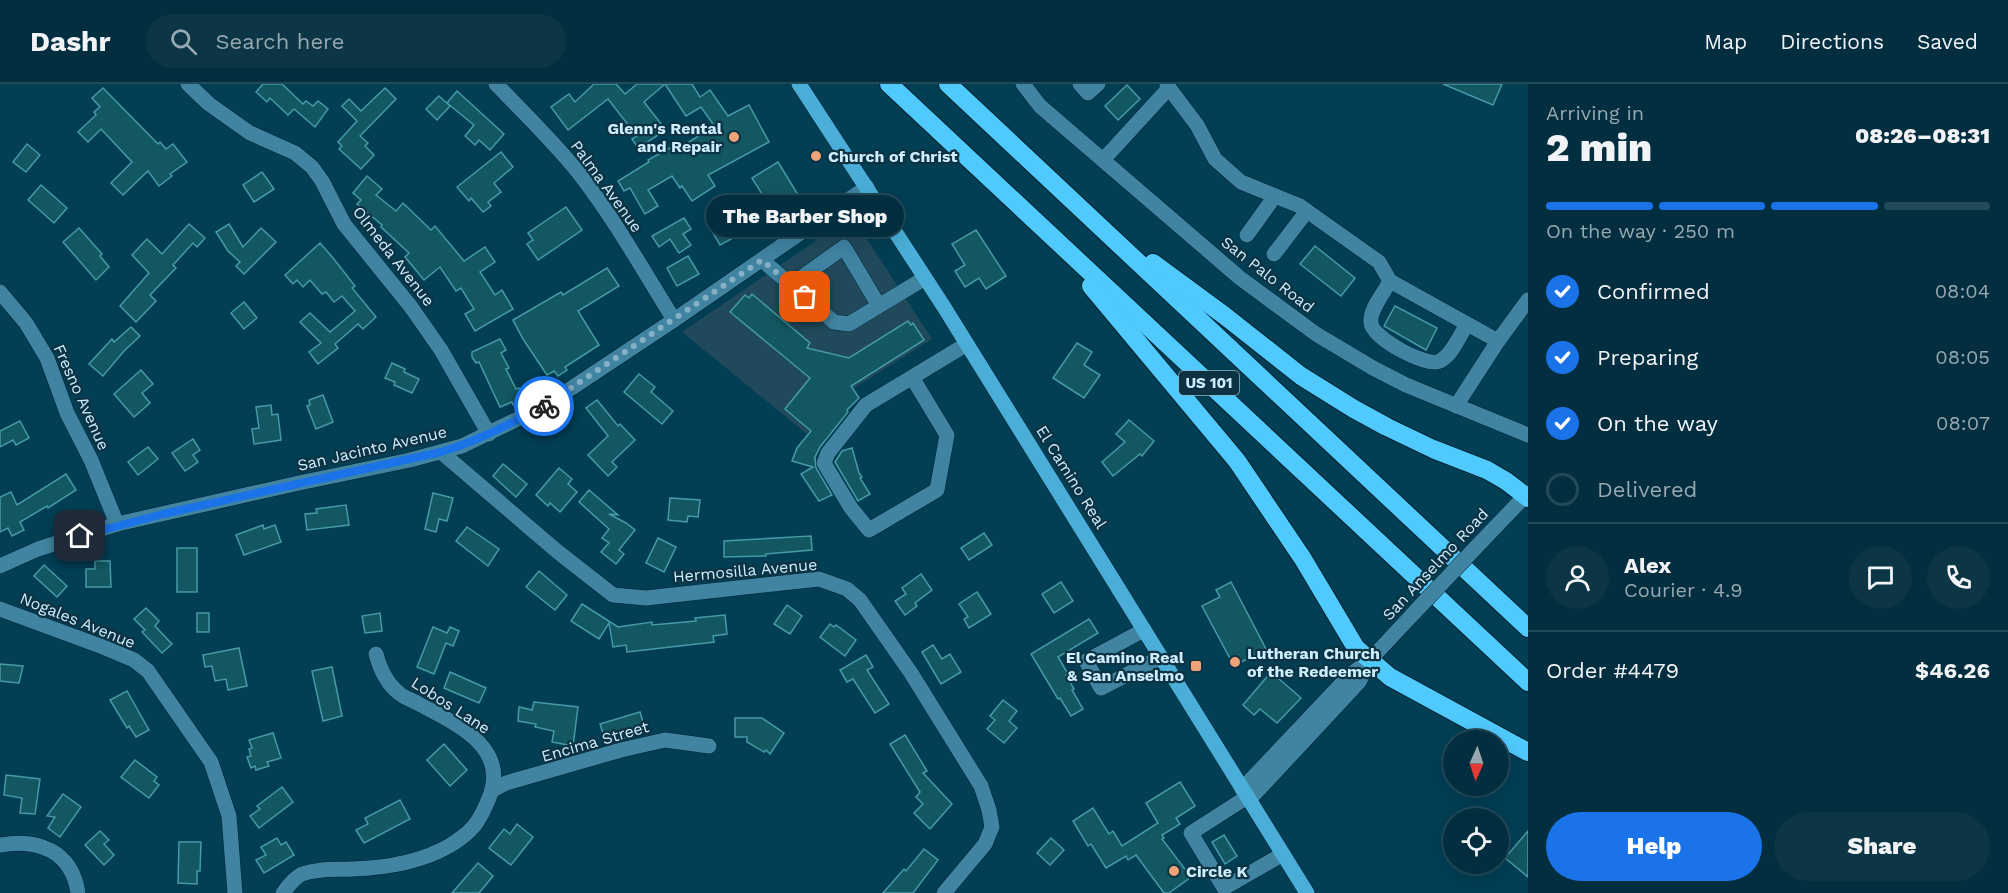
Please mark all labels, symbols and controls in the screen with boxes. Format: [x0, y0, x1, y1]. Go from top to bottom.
search box [146, 14, 566, 68]
text: Dashr [30, 25, 110, 58]
icon: search [167, 25, 200, 58]
text: Search here [215, 29, 344, 54]
text: Map [1704, 29, 1747, 54]
text: Directions [1780, 29, 1884, 54]
text: Saved [1917, 29, 1978, 54]
text: Arriving in [1546, 101, 1644, 125]
place label: Glenn's Rental and Repair [608, 119, 723, 156]
text: 08:26–08:31 [1855, 123, 1990, 148]
text: 2 min [1546, 125, 1652, 170]
marker: Glenn's Rental and Repair [727, 130, 741, 144]
street label: Palma Avenue [567, 137, 646, 236]
place label: Church of Christ [828, 147, 957, 166]
marker: Church of Christ [809, 149, 823, 163]
callout: The Barber Shop [706, 195, 904, 237]
street label: Olmeda Avenue [349, 203, 438, 310]
text: The Barber Shop [723, 204, 887, 228]
text: On the way · 250 m [1546, 219, 1735, 243]
street label: San Palo Road [1218, 232, 1318, 316]
pin [779, 271, 830, 322]
icon: check [1546, 275, 1579, 308]
text: Confirmed [1597, 279, 1710, 304]
text: 08:04 [1935, 279, 1990, 303]
icon: bag [788, 280, 821, 313]
street label: Fresno Avenue [50, 341, 113, 453]
icon: check [1546, 341, 1579, 374]
text: Preparing [1597, 345, 1698, 370]
text: 08:05 [1935, 345, 1990, 369]
road number: US 101 [1179, 371, 1239, 395]
courier [514, 376, 574, 436]
icon: bike [528, 390, 561, 423]
icon: check [1546, 407, 1579, 440]
text: On the way [1597, 411, 1718, 436]
text: 08:07 [1936, 411, 1990, 435]
street label: San Jacinto Avenue [296, 422, 449, 475]
street label: El Camino Real [1032, 422, 1111, 532]
text: Delivered [1597, 477, 1697, 502]
street label: San Anselmo Road [1379, 504, 1492, 624]
pin [54, 510, 105, 561]
icon: home [63, 519, 96, 552]
button: person [1546, 546, 1609, 609]
button: chat [1849, 546, 1912, 609]
button: phone [1927, 546, 1990, 609]
text: Alex [1624, 553, 1671, 578]
street label: Hermosilla Avenue [672, 555, 818, 586]
text: Courier · 4.9 [1624, 578, 1743, 602]
street label: Nogales Avenue [17, 589, 138, 652]
place label: Lutheran Church of the Redeemer [1247, 644, 1380, 681]
place label: El Camino Real & San Anselmo [1066, 648, 1185, 685]
marker: Lutheran Church of the Redeemer [1228, 655, 1242, 669]
text: Order #4479 [1546, 658, 1679, 683]
text: $46.26 [1915, 658, 1990, 683]
marker: El Camino Real & San Anselmo [1189, 659, 1203, 673]
street label: Lobos Lane [408, 673, 494, 738]
street label: Encima Street [539, 717, 651, 766]
north arrow [1443, 730, 1509, 796]
map controls [1443, 730, 1509, 874]
button: locate [1443, 808, 1509, 874]
button: Help [1546, 812, 1762, 881]
button: Share [1774, 812, 1990, 881]
place label: Circle K [1186, 862, 1248, 881]
marker: Circle K [1167, 864, 1181, 878]

